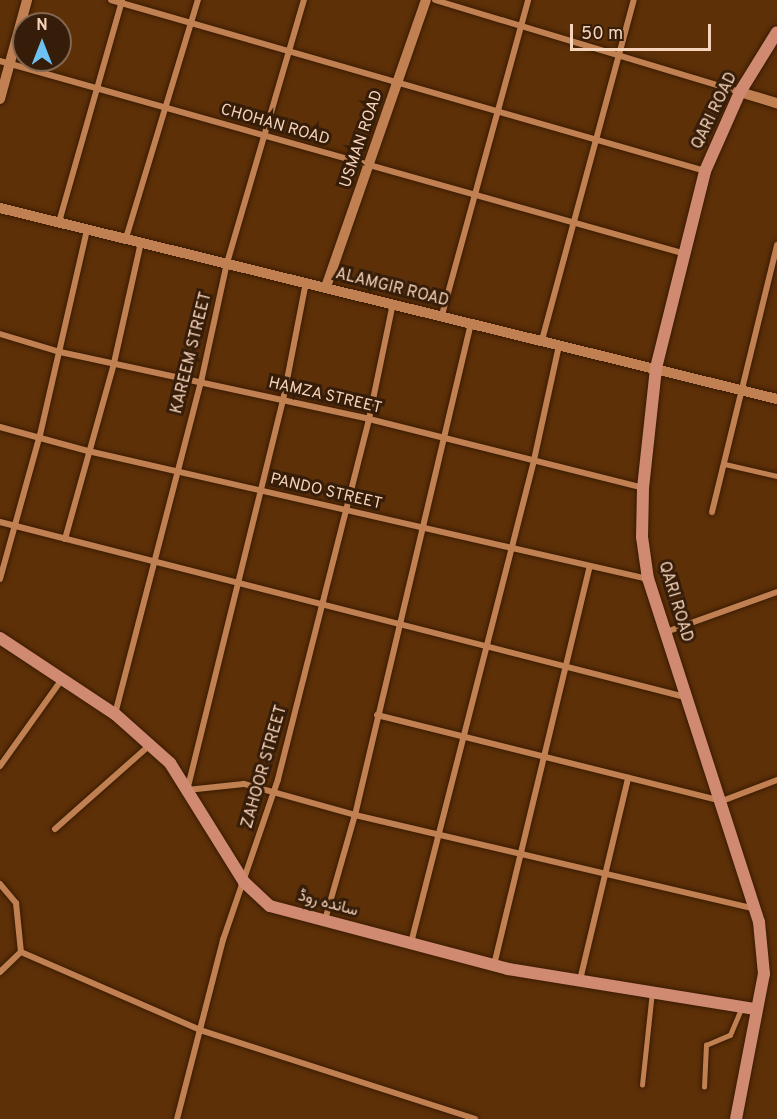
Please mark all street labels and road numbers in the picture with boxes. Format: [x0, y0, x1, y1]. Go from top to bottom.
street label: QARI ROAD [688, 69, 742, 153]
street label: USMAN ROAD [336, 88, 388, 190]
street label: CHOHAN ROAD [218, 100, 332, 150]
street label: ALAMGIR ROAD [333, 265, 451, 311]
street label: KAREEM STREET [168, 290, 216, 416]
street label: HAMZA STREET [266, 374, 384, 418]
street label: PANDO STREET [268, 470, 384, 514]
street label: QARI ROAD [654, 559, 696, 645]
street label: ZAHOOR STREET [238, 703, 292, 831]
street label: ساندہ روڈ [296, 887, 360, 921]

